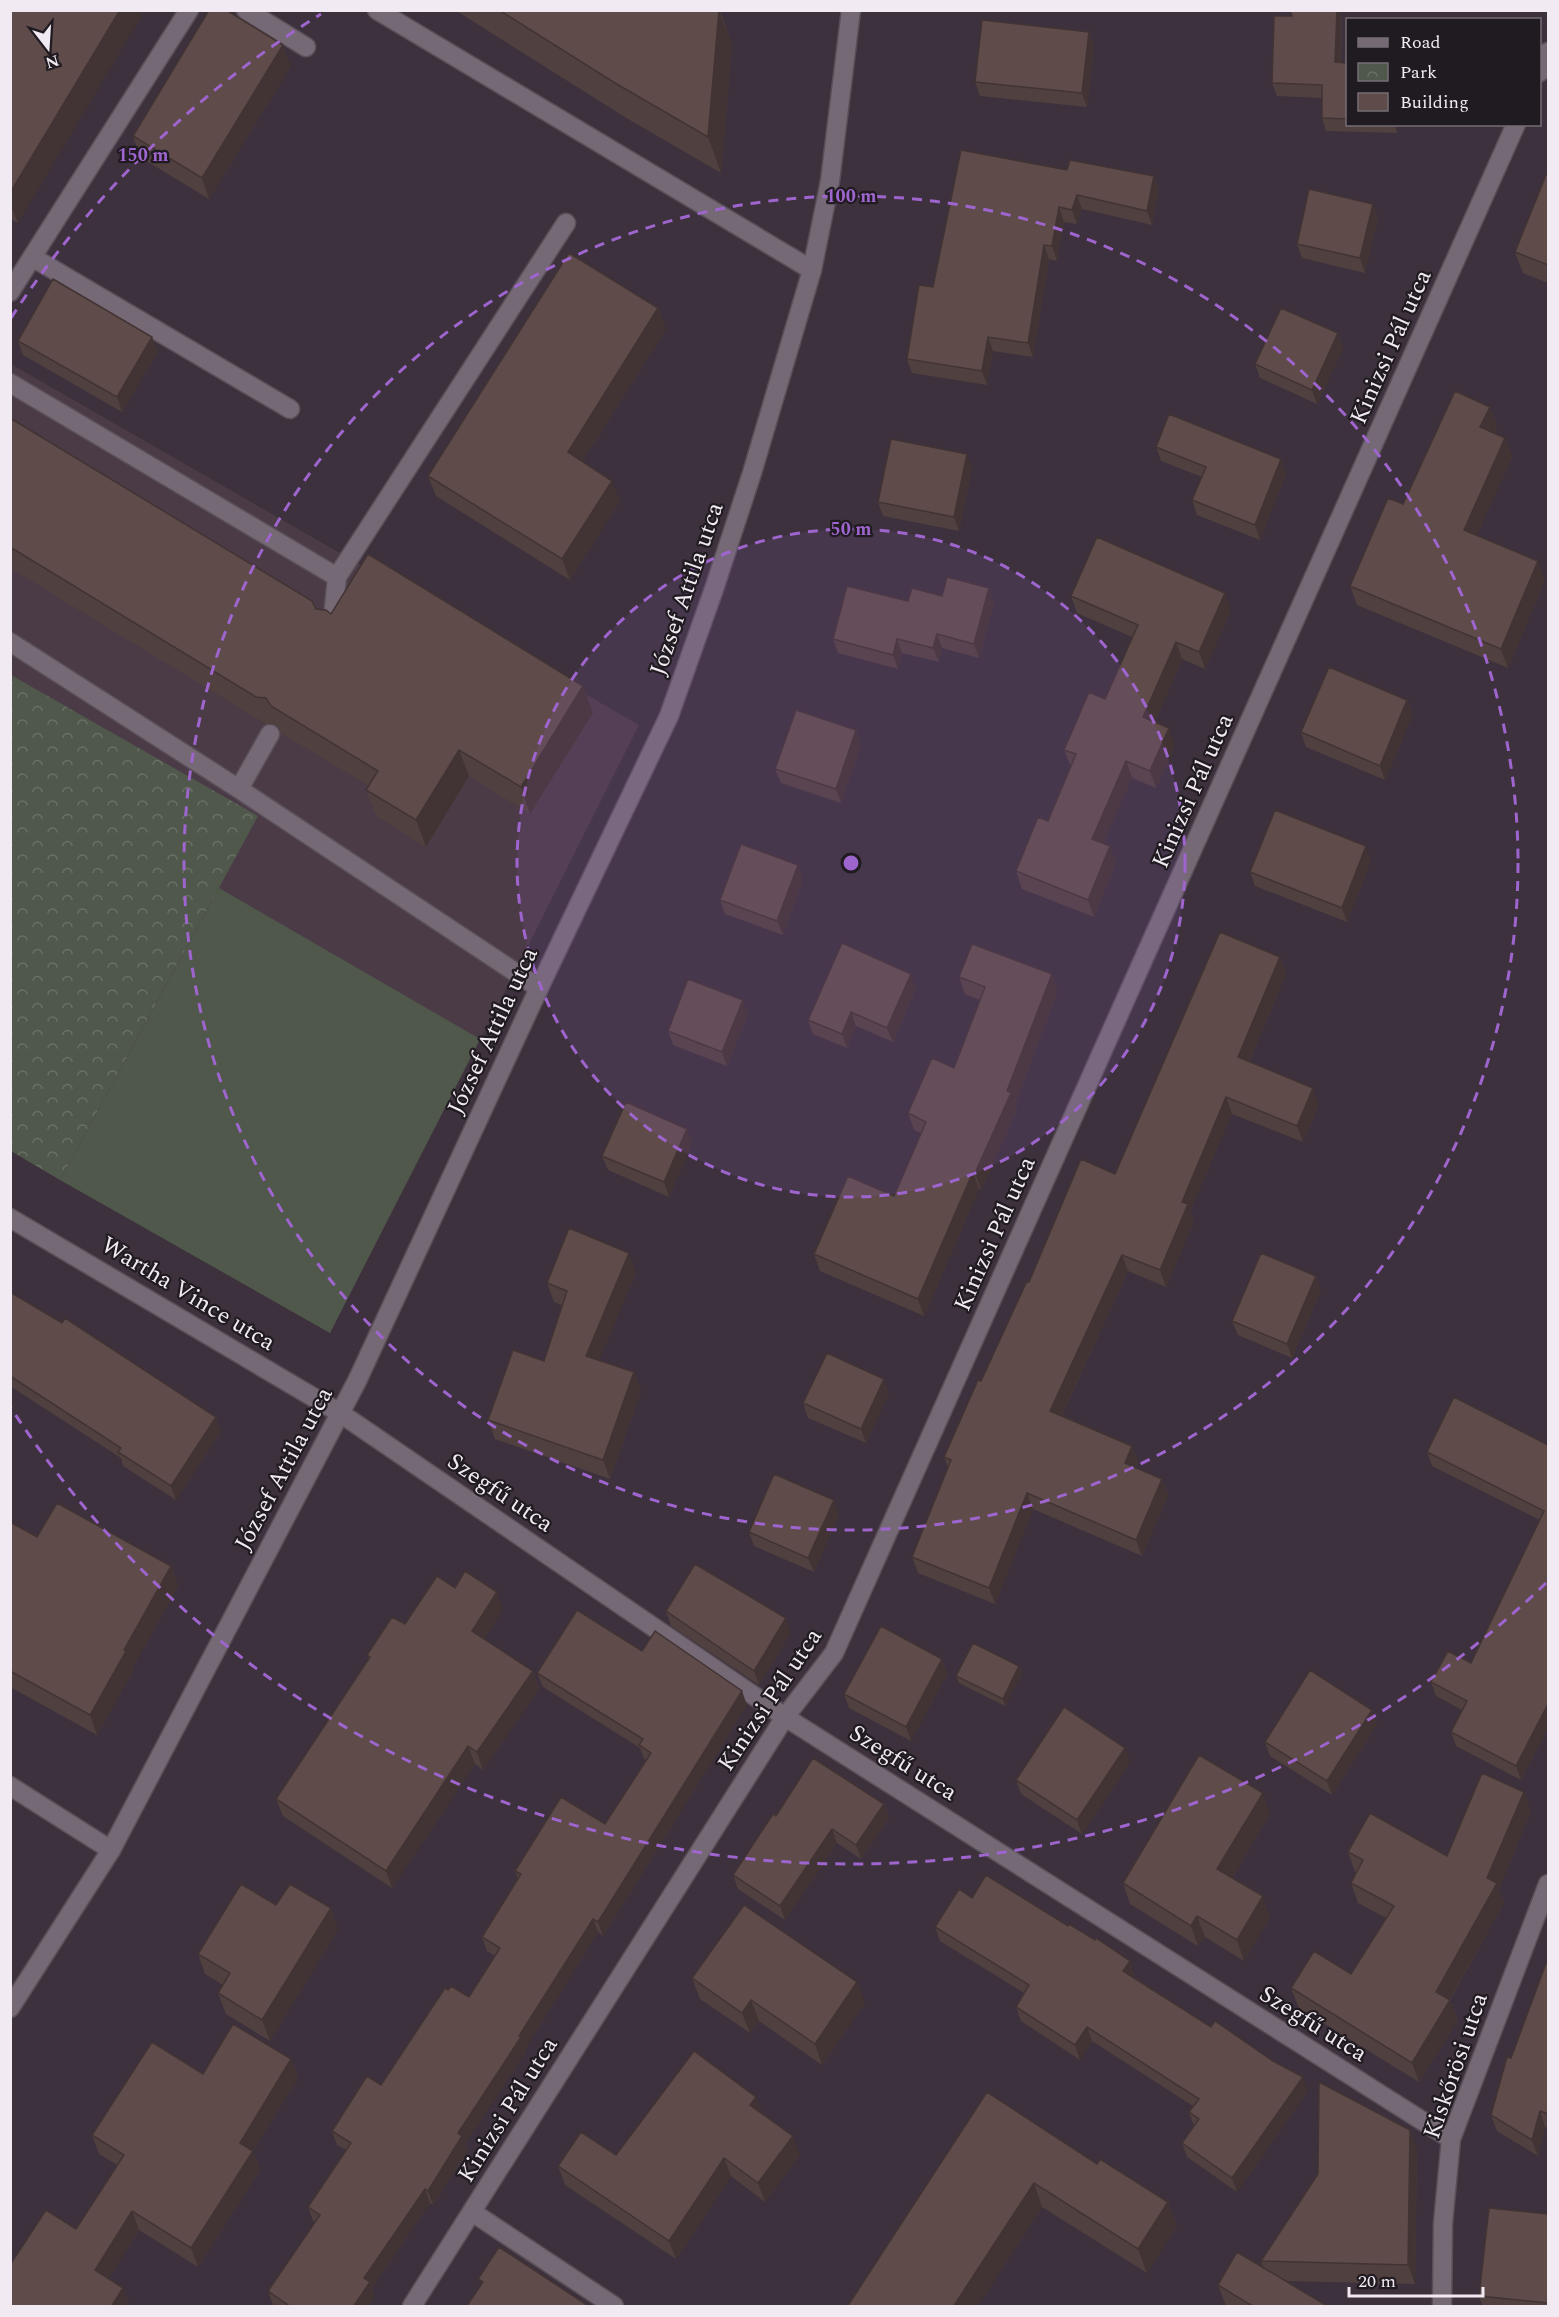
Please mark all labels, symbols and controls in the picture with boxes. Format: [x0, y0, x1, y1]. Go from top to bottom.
north arrow [18, 18, 78, 78]
legend [1346, 18, 1541, 126]
text: Road [1400, 29, 1441, 56]
text: N [42, 48, 62, 75]
text: Park [1400, 59, 1437, 86]
text: Building [1400, 89, 1469, 116]
text: 150 m [117, 142, 169, 169]
text: 100 m [825, 183, 877, 210]
street label: Kinizsi Pál utca [1341, 264, 1441, 430]
street label: József Attila utca [640, 497, 734, 680]
text: 50 m [831, 516, 871, 543]
street label: Kinizsi Pál utca [1143, 708, 1243, 874]
centre of rings [841, 853, 861, 873]
street label: József Attila utca [438, 941, 548, 1121]
street label: Kinizsi Pál utca [945, 1151, 1045, 1317]
street label: Wartha Vince utca [94, 1228, 282, 1361]
street label: József Attila utca [226, 1380, 343, 1557]
street label: Szegfű utca [440, 1444, 561, 1542]
street label: Kinizsi Pál utca [709, 1621, 831, 1779]
street label: Szegfű utca [842, 1716, 964, 1811]
street label: Szegfű utca [1252, 1977, 1374, 2072]
street label: Kiskőrösi utca [1414, 1988, 1498, 2144]
street label: Kinizsi Pál utca [449, 2030, 567, 2190]
scale bar [1349, 2260, 1482, 2298]
text: 20 m [1358, 2268, 1396, 2295]

